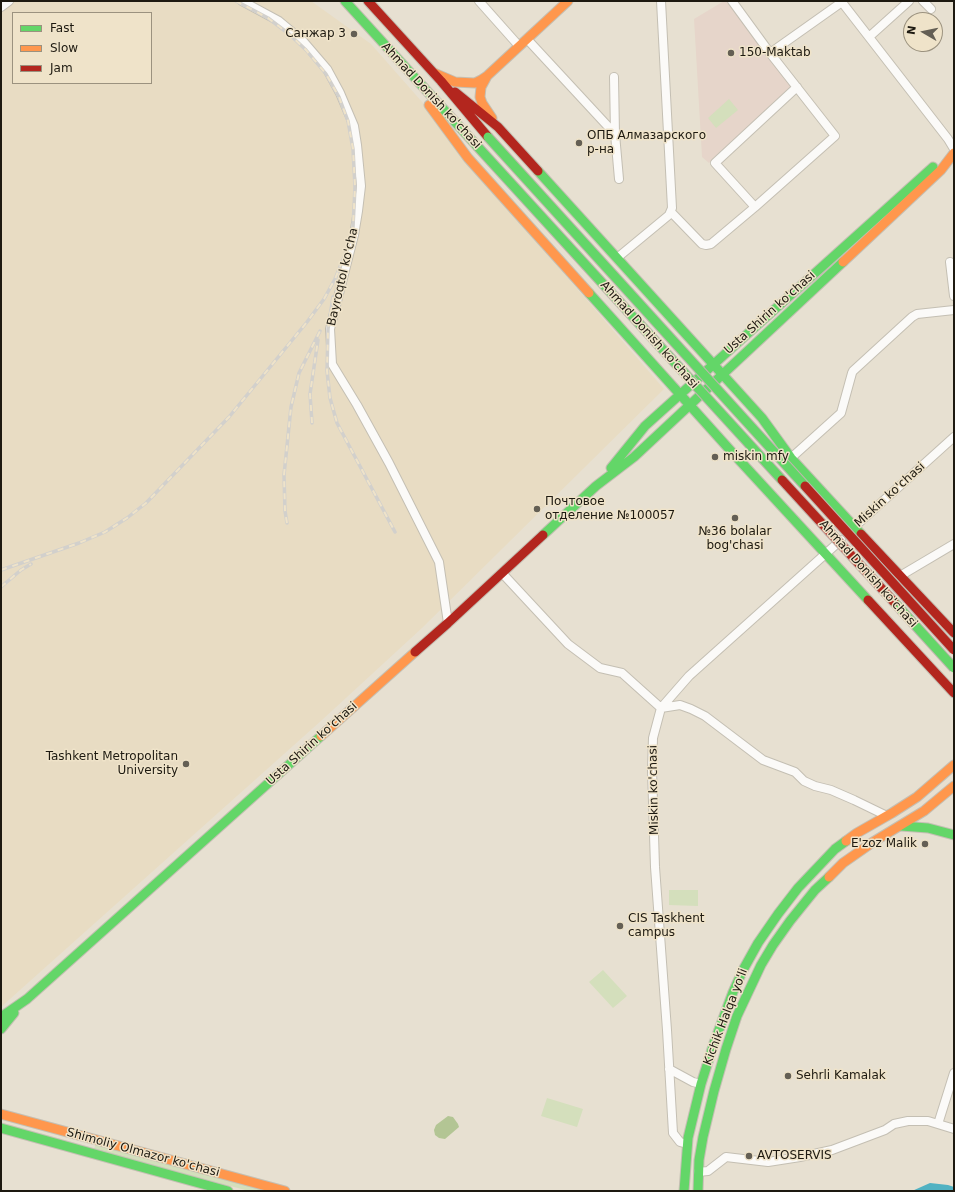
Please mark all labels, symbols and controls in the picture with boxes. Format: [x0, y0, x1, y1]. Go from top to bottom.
legend [12, 12, 152, 84]
north arrow [903, 12, 943, 52]
text: Fast [50, 21, 74, 35]
text: N [905, 25, 919, 36]
place label: Санжар 3 [285, 27, 346, 41]
marker: Санжар 3 [349, 29, 359, 39]
street label: Ahmad Donish ko'chasi [378, 40, 484, 152]
text: Slow [50, 41, 78, 55]
place label: 150-Maktab [739, 46, 811, 60]
marker: 150-Maktab [726, 48, 736, 58]
text: Jam [50, 61, 73, 75]
place label: ОПБ Алмазарского р-на [587, 129, 706, 157]
marker: ОПБ Алмазарского р-на [574, 138, 584, 148]
street label: Bayroqtol ko'cha [325, 227, 361, 327]
street label: Usta Shirin ko'chasi [722, 268, 818, 358]
street label: Ahmad Donish ko'chasi [597, 278, 701, 392]
place label: miskin mfy [723, 450, 789, 464]
marker: miskin mfy [710, 452, 720, 462]
street label: Miskin ko'chasi [852, 460, 928, 530]
place label: Почтовое отделение №100057 [545, 495, 675, 523]
marker: Почтовое отделение №100057 [532, 504, 542, 514]
marker: №36 bolalar bog'chasi [730, 513, 740, 523]
street label: Ahmad Donish ko'chasi [816, 517, 920, 631]
place label: №36 bolalar bog'chasi [699, 525, 771, 553]
street label: Usta Shirin ko'chasi [264, 699, 360, 789]
street label: Miskin ko'chasi [646, 745, 662, 835]
place label: Tashkent Metropolitan University [46, 750, 178, 778]
marker: Tashkent Metropolitan University [181, 759, 191, 769]
place label: E'zoz Malik [851, 837, 917, 851]
marker: E'zoz Malik [920, 839, 930, 849]
place label: CIS Taskhent campus [628, 912, 705, 940]
marker: CIS Taskhent campus [615, 921, 625, 931]
street label: Kichik Halqa yo'li [701, 967, 751, 1067]
place label: Sehrli Kamalak [796, 1069, 886, 1083]
marker: Sehrli Kamalak [783, 1071, 793, 1081]
street label: Shimoliy Olmazor ko'chasi [65, 1126, 221, 1180]
place label: AVTOSERVIS [757, 1149, 832, 1163]
marker: AVTOSERVIS [744, 1151, 754, 1161]

